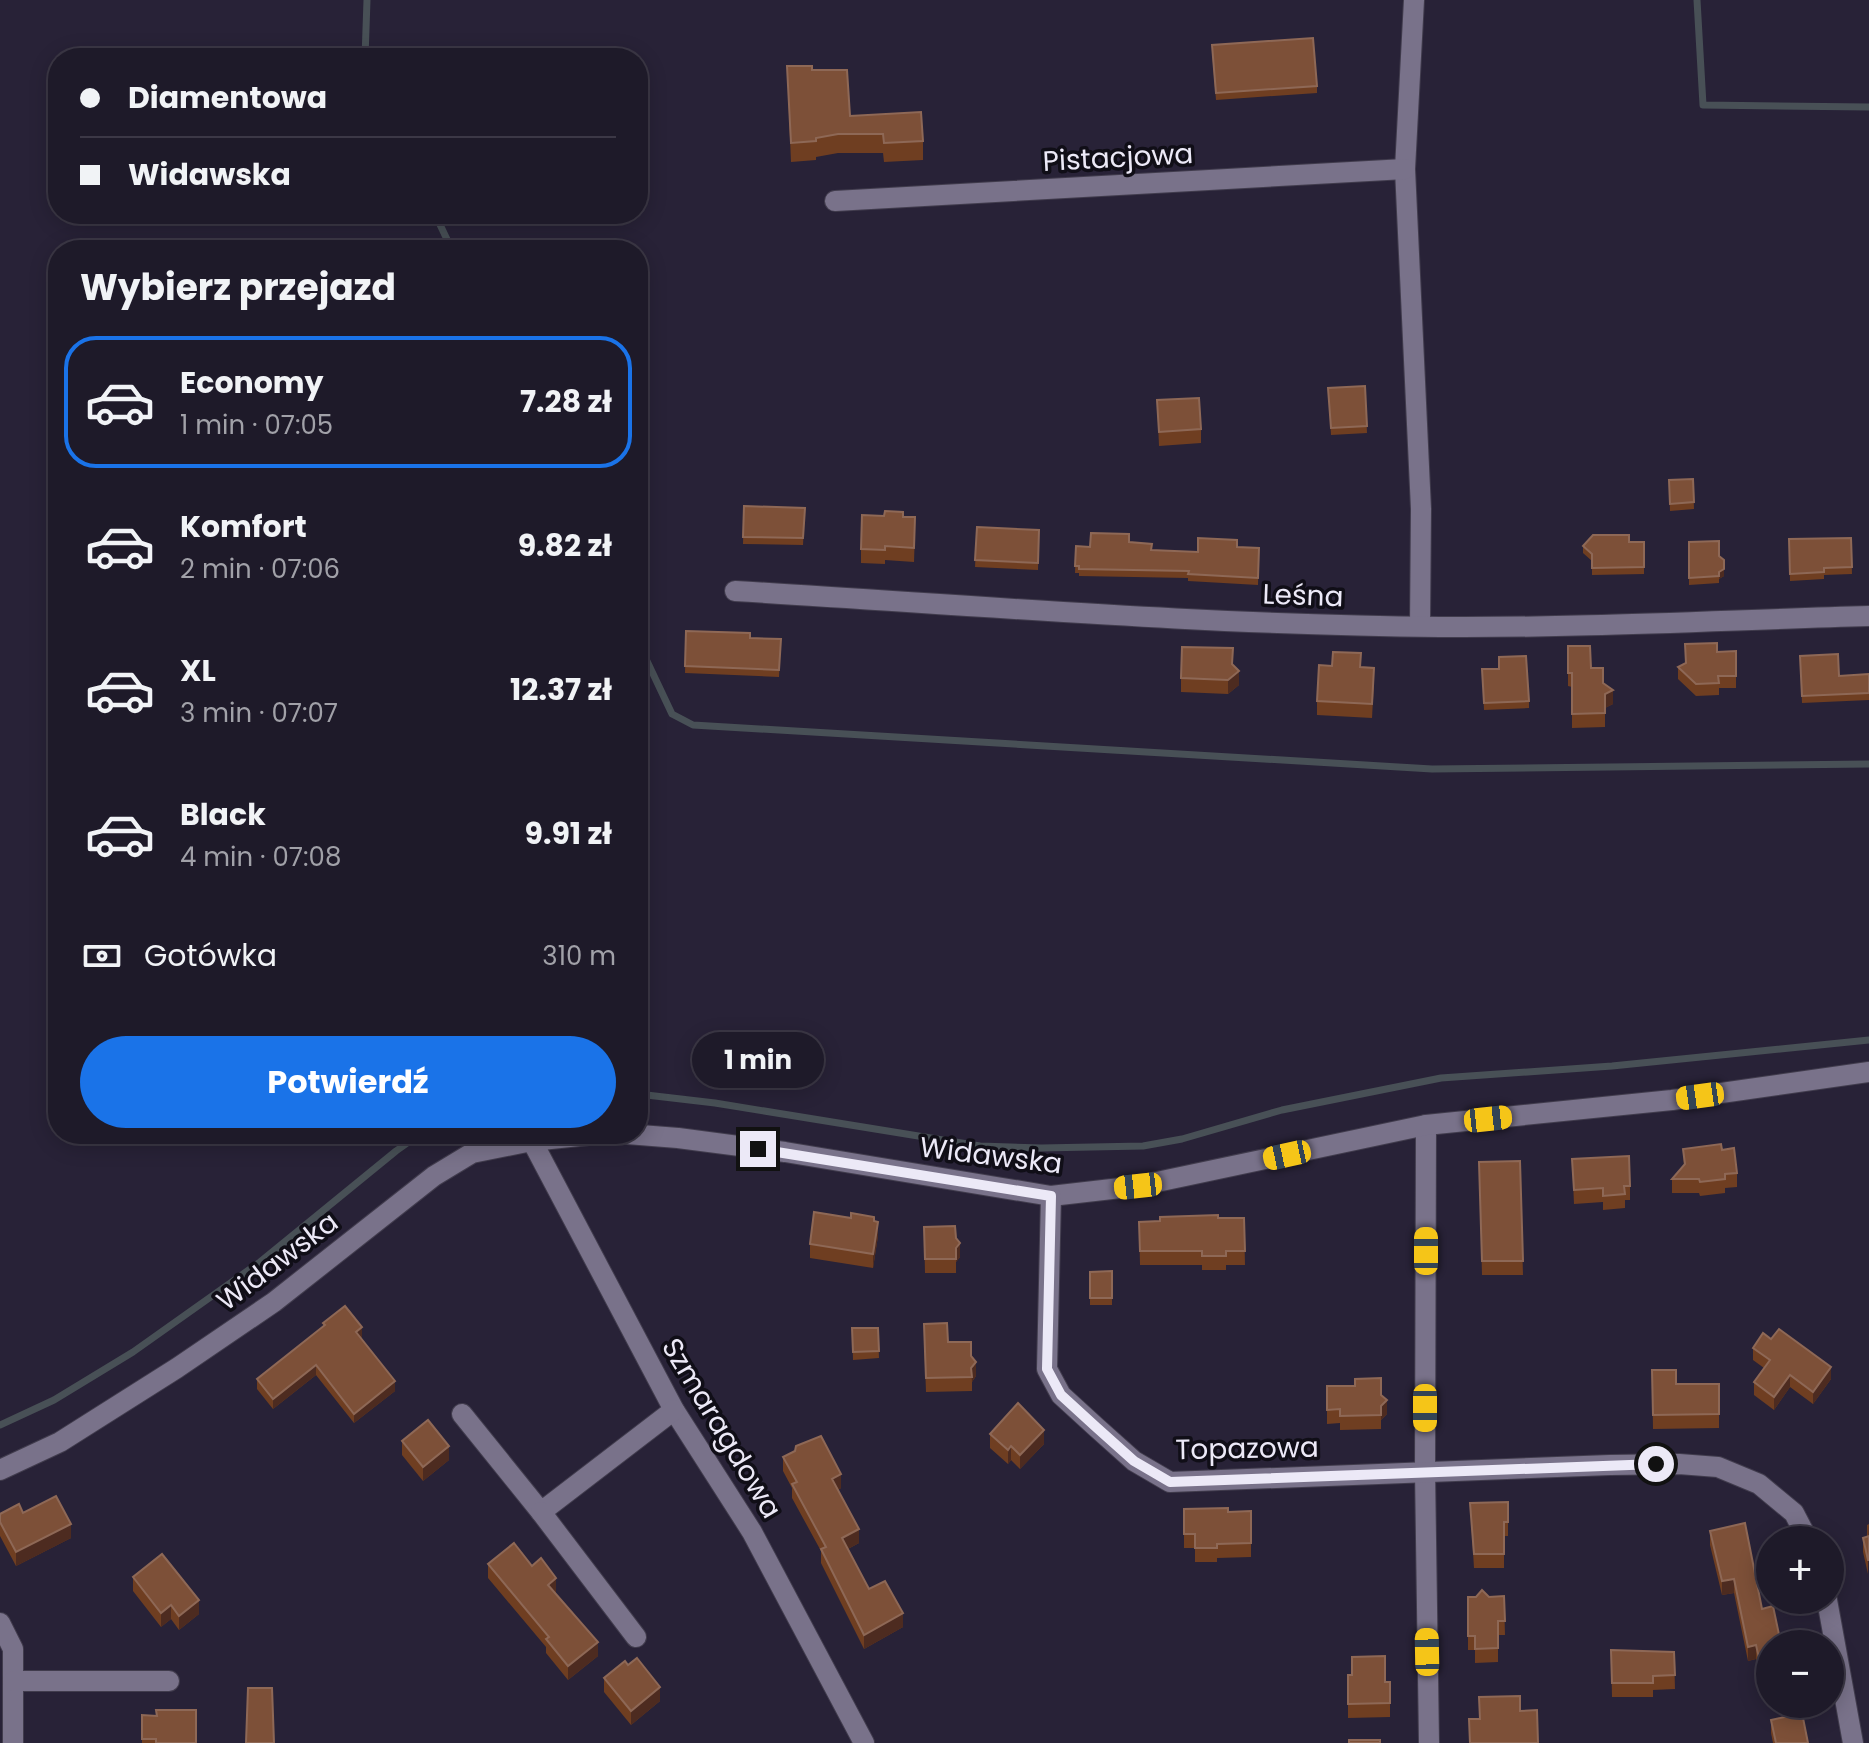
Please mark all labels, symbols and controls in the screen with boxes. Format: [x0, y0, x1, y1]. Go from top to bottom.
text: Diamentowa [128, 76, 327, 119]
street label: Pistacjowa [1042, 134, 1194, 181]
text: Widawska [128, 153, 291, 196]
text: Wybierz przejazd [80, 262, 396, 313]
text: Economy [180, 361, 324, 404]
icon: car [84, 366, 156, 438]
text: 7.28 zł [520, 380, 612, 423]
text: 1 min · 07:05 [180, 407, 333, 443]
text: Komfort [180, 505, 307, 548]
icon: car [84, 510, 156, 582]
text: 9.82 zł [518, 524, 612, 567]
text: 2 min · 07:06 [180, 551, 340, 587]
street label: Leśna [1262, 575, 1344, 616]
text: XL [180, 649, 216, 692]
icon: car [84, 654, 156, 726]
text: 12.37 zł [510, 668, 612, 711]
text: 3 min · 07:07 [180, 695, 338, 731]
text: Black [180, 793, 266, 836]
icon: car [84, 798, 156, 870]
text: 9.91 zł [524, 812, 612, 855]
text: 4 min · 07:08 [180, 839, 341, 875]
icon: cash [80, 934, 124, 978]
text: Gotówka [144, 934, 277, 977]
text: 310 m [542, 938, 616, 974]
callout: 1 min [692, 1033, 824, 1089]
button: Potwierdź [80, 1036, 616, 1128]
text: 1 min [724, 1042, 792, 1078]
car [1675, 1081, 1725, 1111]
car [1463, 1105, 1513, 1133]
street label: Widawska [918, 1127, 1064, 1184]
route end [740, 1131, 776, 1167]
car [1261, 1138, 1313, 1172]
car [1113, 1172, 1163, 1200]
street label: Widawska [208, 1203, 346, 1320]
car [1414, 1227, 1438, 1275]
street label: Szmaragdowa [652, 1331, 791, 1526]
car [1413, 1384, 1437, 1432]
street label: Topazowa [1175, 1428, 1319, 1469]
route start [1638, 1446, 1674, 1482]
map controls [1756, 1526, 1844, 1718]
button: + [1756, 1526, 1844, 1614]
car [1415, 1628, 1439, 1676]
button: − [1756, 1630, 1844, 1718]

